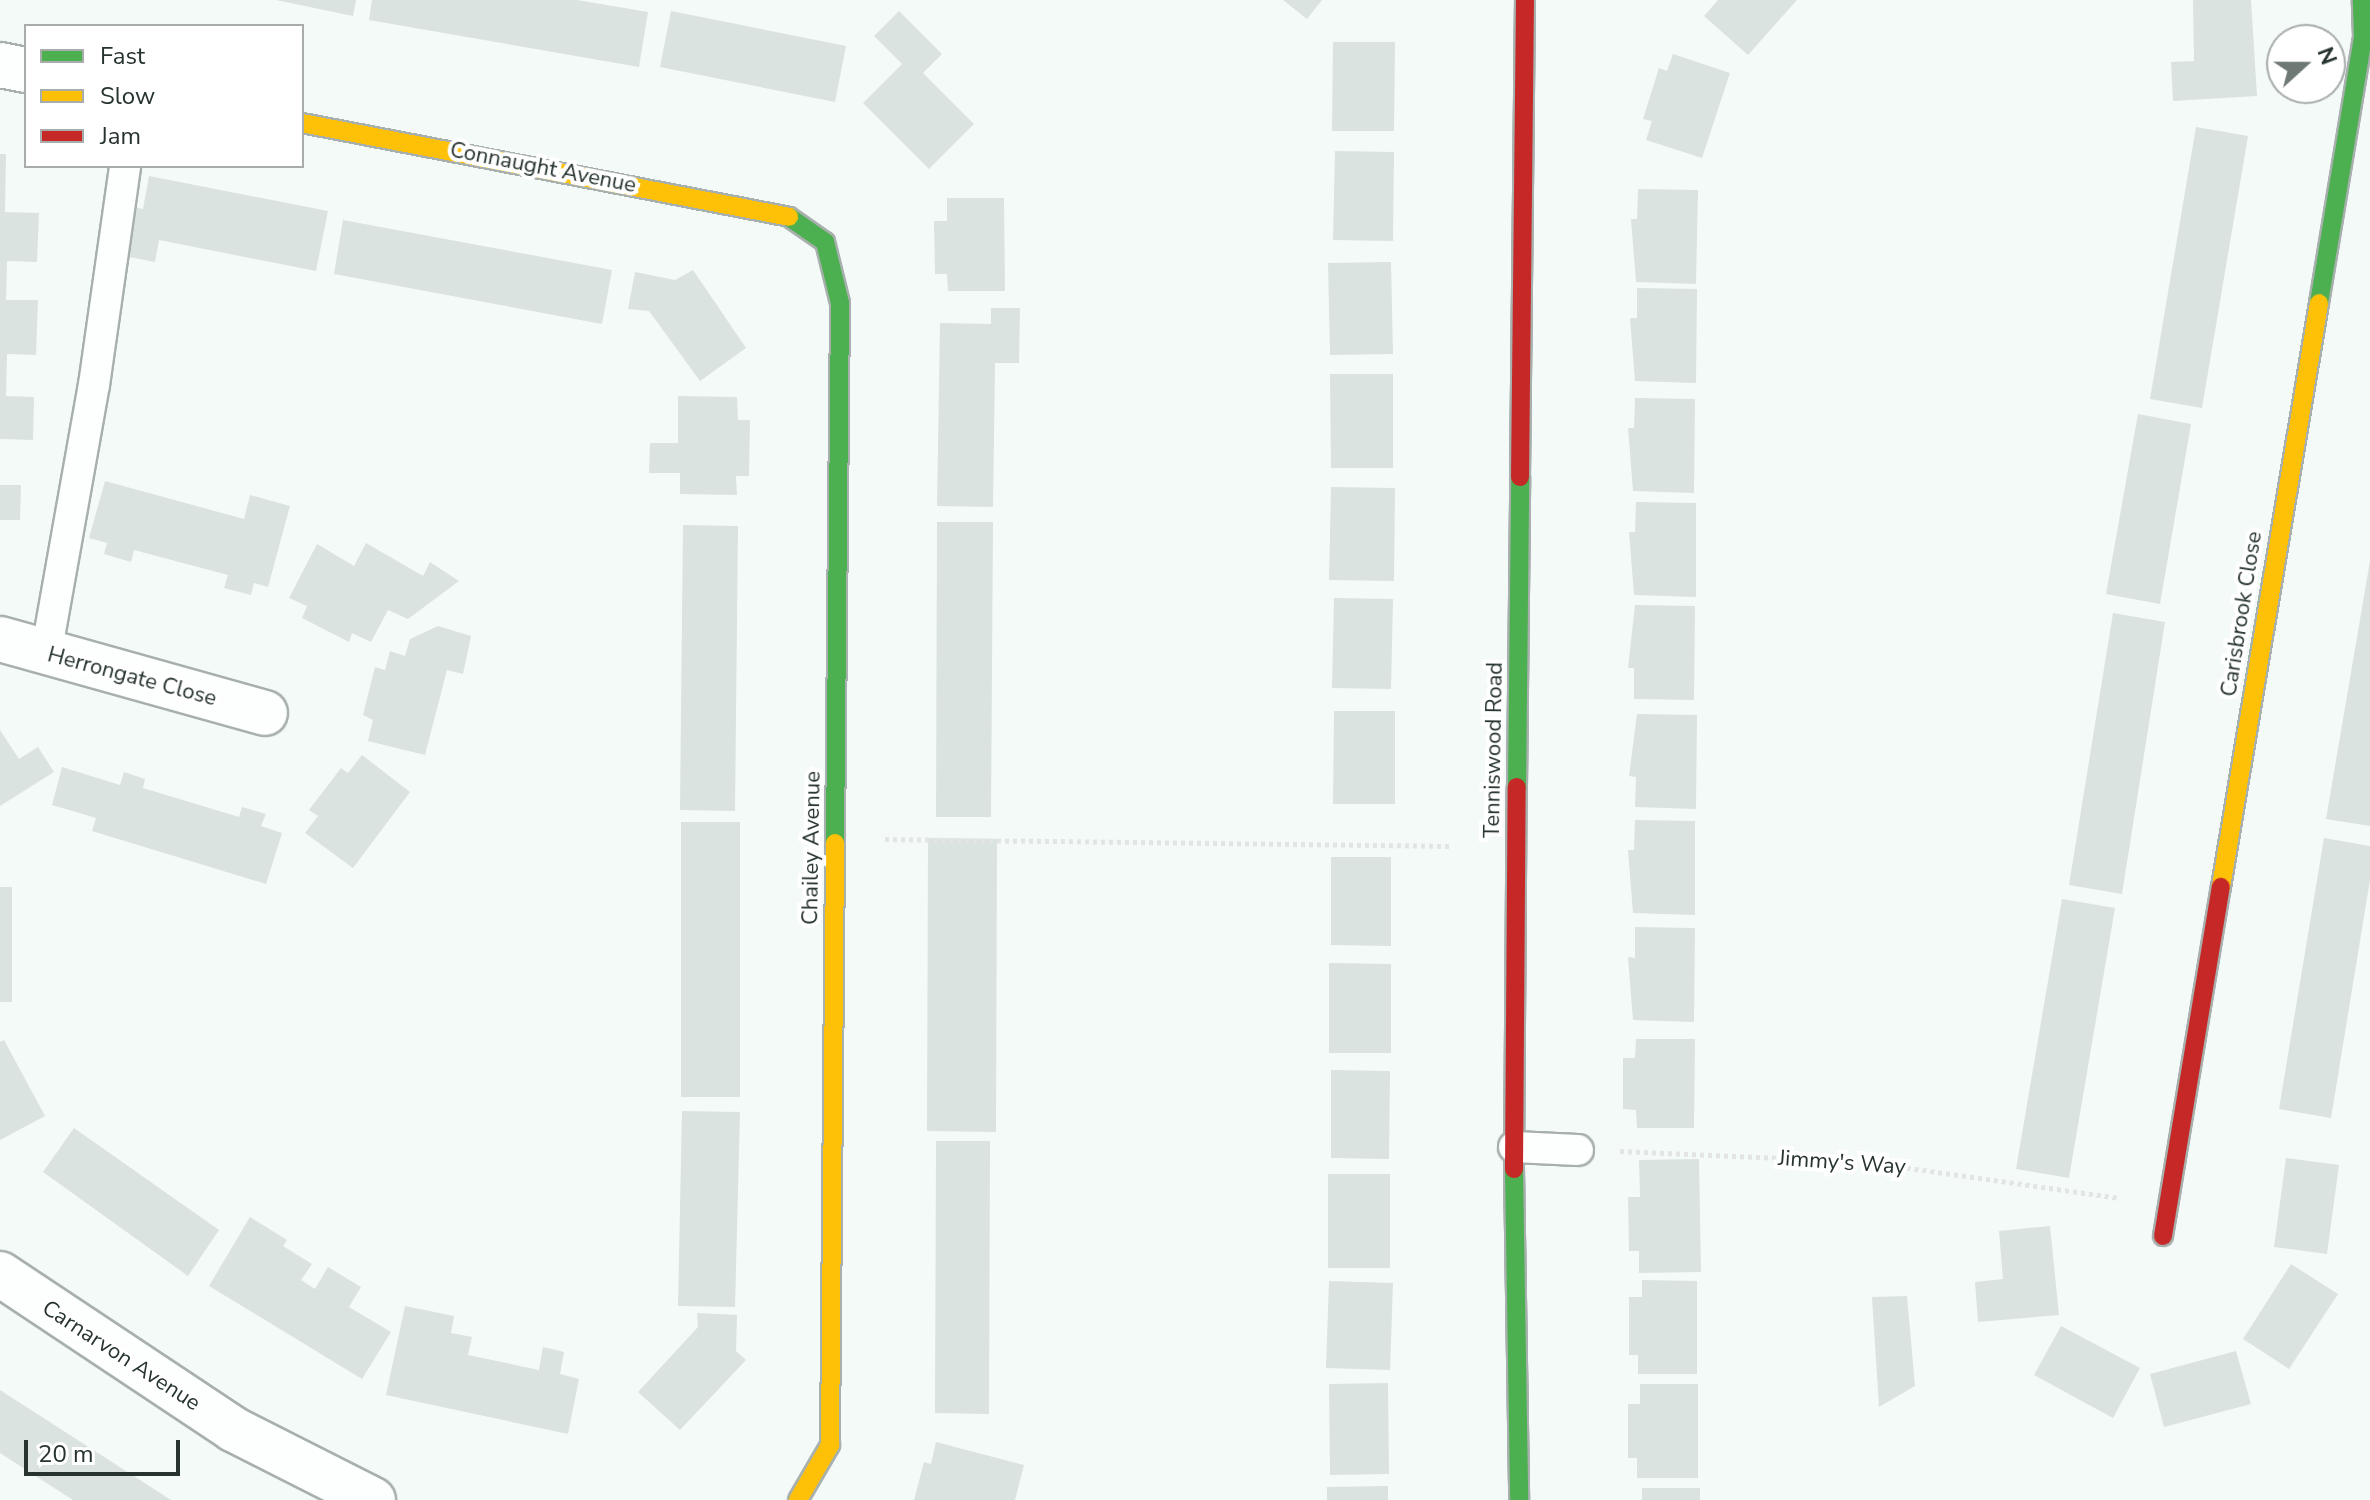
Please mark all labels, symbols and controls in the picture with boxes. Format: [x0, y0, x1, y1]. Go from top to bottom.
legend [24, 24, 304, 168]
north arrow [2266, 24, 2346, 104]
text: Fast [100, 40, 145, 72]
text: N [2310, 43, 2343, 69]
text: Slow [100, 80, 155, 112]
text: Jam [100, 120, 141, 152]
street label: Connaught Avenue [448, 137, 638, 199]
street label: Carisbrook Close [2216, 529, 2268, 699]
street label: Herrongate Close [45, 642, 219, 712]
street label: Tenniswood Road [1479, 662, 1509, 838]
street label: Chailey Avenue [797, 771, 827, 925]
street label: Jimmy's Way [1777, 1145, 1907, 1181]
street label: Carnarvon Avenue [37, 1295, 205, 1417]
scale bar [28, 1424, 184, 1474]
text: 20 m [38, 1438, 94, 1470]

